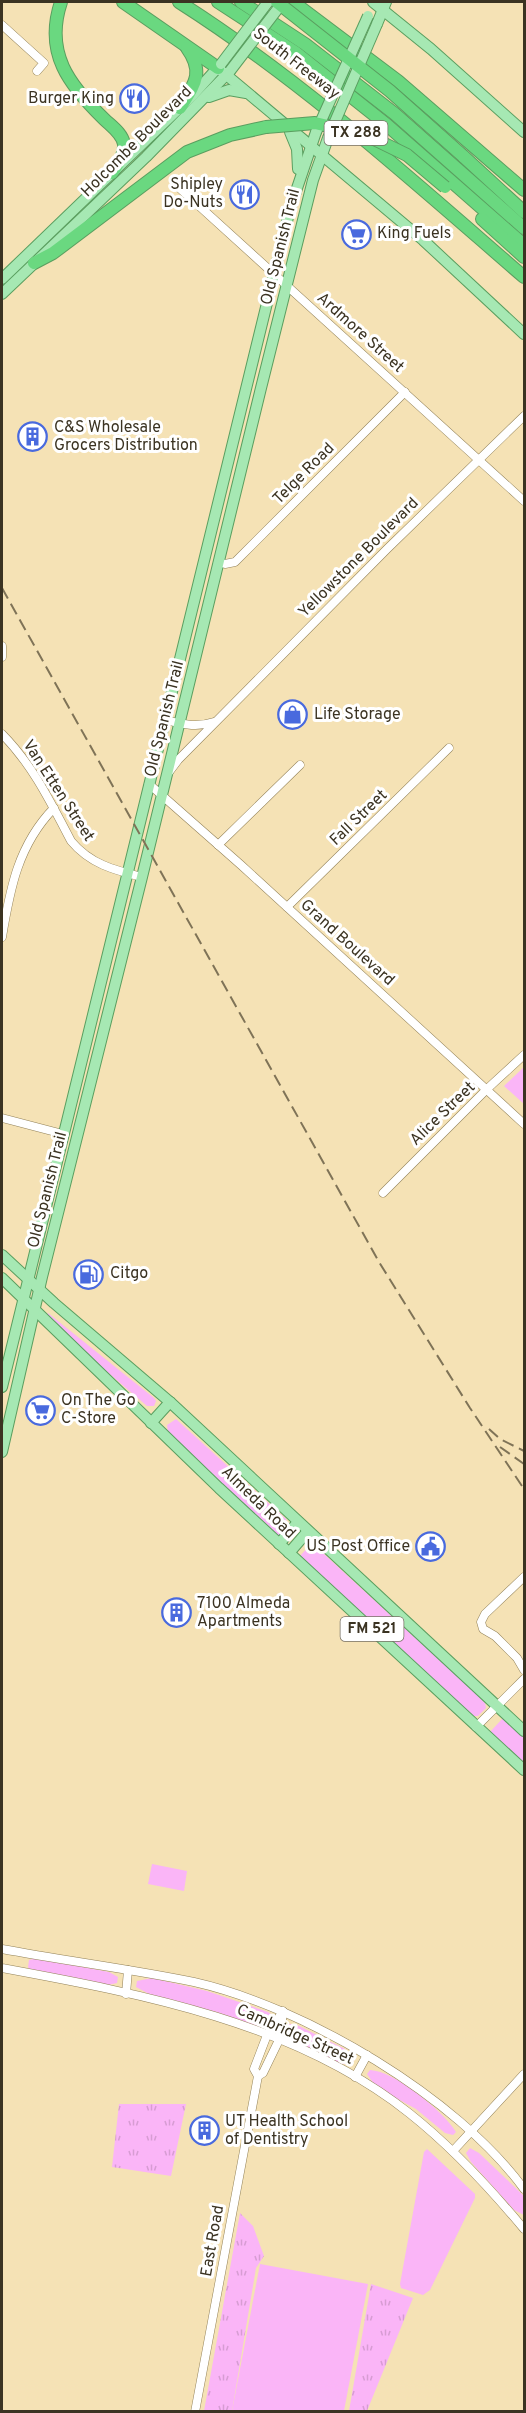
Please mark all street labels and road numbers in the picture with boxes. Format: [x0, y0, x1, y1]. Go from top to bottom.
street label: South Freeway [249, 24, 343, 104]
street label: Holcombe Boulevard [77, 82, 197, 202]
road number: TX 288 [324, 121, 388, 145]
street label: Old Spanish Trail [257, 187, 305, 307]
street label: Ardmore Street [312, 289, 408, 377]
street label: Telge Road [269, 439, 339, 509]
street label: Yellowstone Boulevard [295, 494, 423, 622]
street label: Old Spanish Trail [141, 659, 189, 779]
street label: Van Etten Street [18, 736, 98, 846]
street label: Fall Street [326, 786, 392, 850]
street label: Grand Boulevard [296, 895, 398, 991]
street label: Alice Street [406, 1078, 480, 1150]
street label: Old Spanish Trail [24, 1130, 72, 1250]
street label: Almeda Road [217, 1462, 299, 1544]
road number: FM 521 [340, 1617, 404, 1641]
street label: Cambridge Street [233, 2000, 357, 2070]
street label: East Road [197, 2204, 229, 2278]

